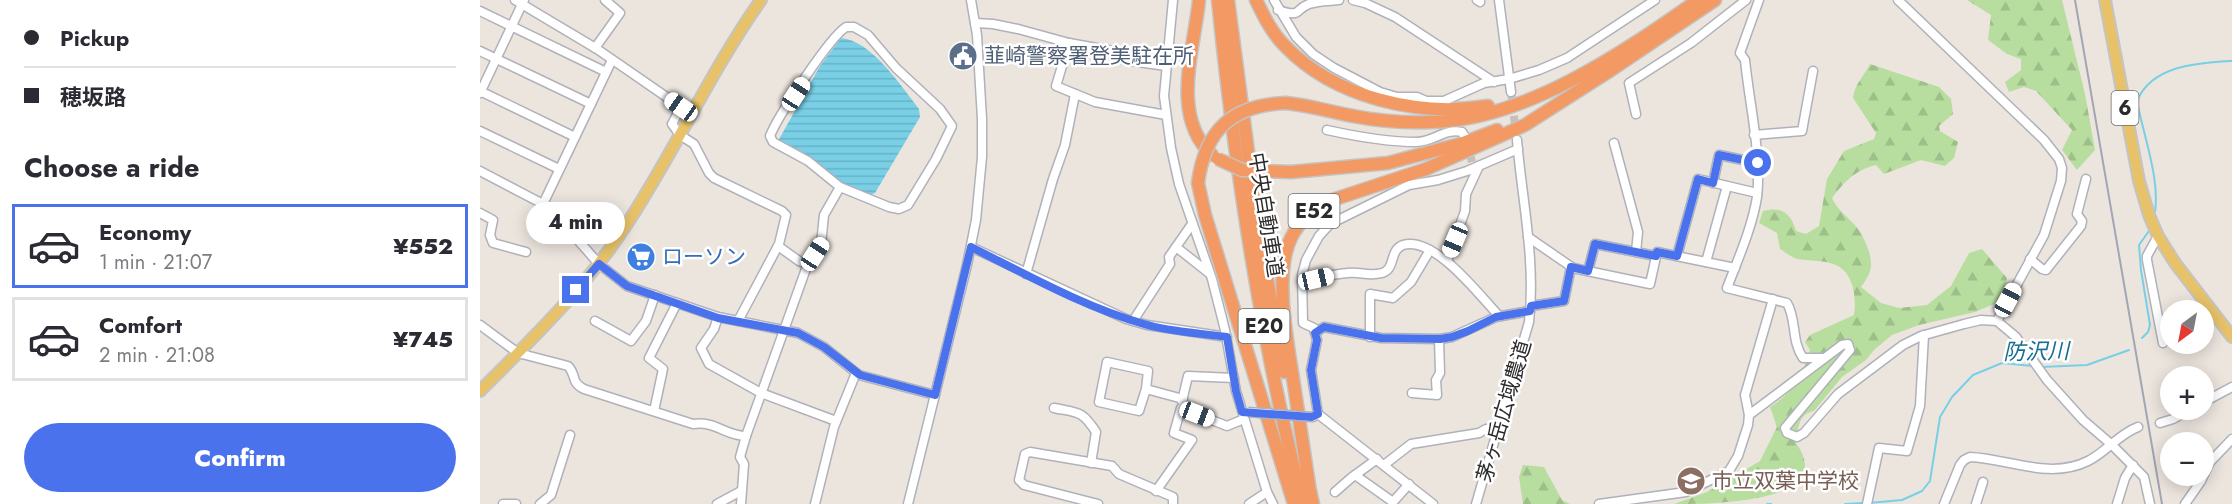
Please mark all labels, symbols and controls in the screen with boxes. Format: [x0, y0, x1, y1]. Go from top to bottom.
text: Pickup [60, 22, 129, 54]
public building icon: 韮崎警察署登美駐在所 [947, 40, 979, 72]
place label: 韮崎警察署登美駐在所 [984, 41, 1194, 71]
car [779, 74, 813, 114]
text: 穂坂路 [60, 81, 126, 113]
car [661, 89, 701, 125]
road number: 6 [2112, 91, 2138, 125]
text: Choose a ride [24, 148, 199, 187]
route start [1744, 149, 1771, 176]
street label: 中央自動車道 [1241, 150, 1291, 280]
road number: E52 [1288, 194, 1340, 228]
callout: 4 min [526, 203, 626, 245]
text: 4 min [548, 208, 603, 237]
text: Economy [99, 216, 191, 248]
icon: car [27, 219, 81, 273]
car [1440, 220, 1470, 260]
text: ¥552 [393, 230, 453, 262]
car [798, 234, 832, 274]
supermarket icon: ローソン [625, 241, 657, 273]
place label: ローソン [662, 242, 746, 272]
text: 1 min · 21:07 [99, 248, 212, 277]
car [1296, 266, 1336, 292]
route end [562, 276, 589, 303]
car [1992, 280, 2024, 320]
north arrow [2160, 300, 2214, 354]
map controls [2160, 300, 2214, 486]
text: Comfort [99, 309, 182, 341]
road number: E20 [1238, 309, 1290, 343]
icon: car [27, 312, 81, 366]
text: ¥745 [393, 323, 453, 355]
water label: 防沢川 [2003, 334, 2071, 368]
street label: 茅ヶ岳広域農道 [1469, 336, 1539, 486]
text: 2 min · 21:08 [99, 341, 215, 370]
button: + [2160, 366, 2214, 420]
car [1177, 399, 1217, 429]
button: Confirm [24, 423, 456, 492]
button: − [2160, 432, 2214, 486]
school or university icon: 市立双葉中学校 [1675, 465, 1707, 497]
place label: 市立双葉中学校 [1712, 466, 1859, 496]

